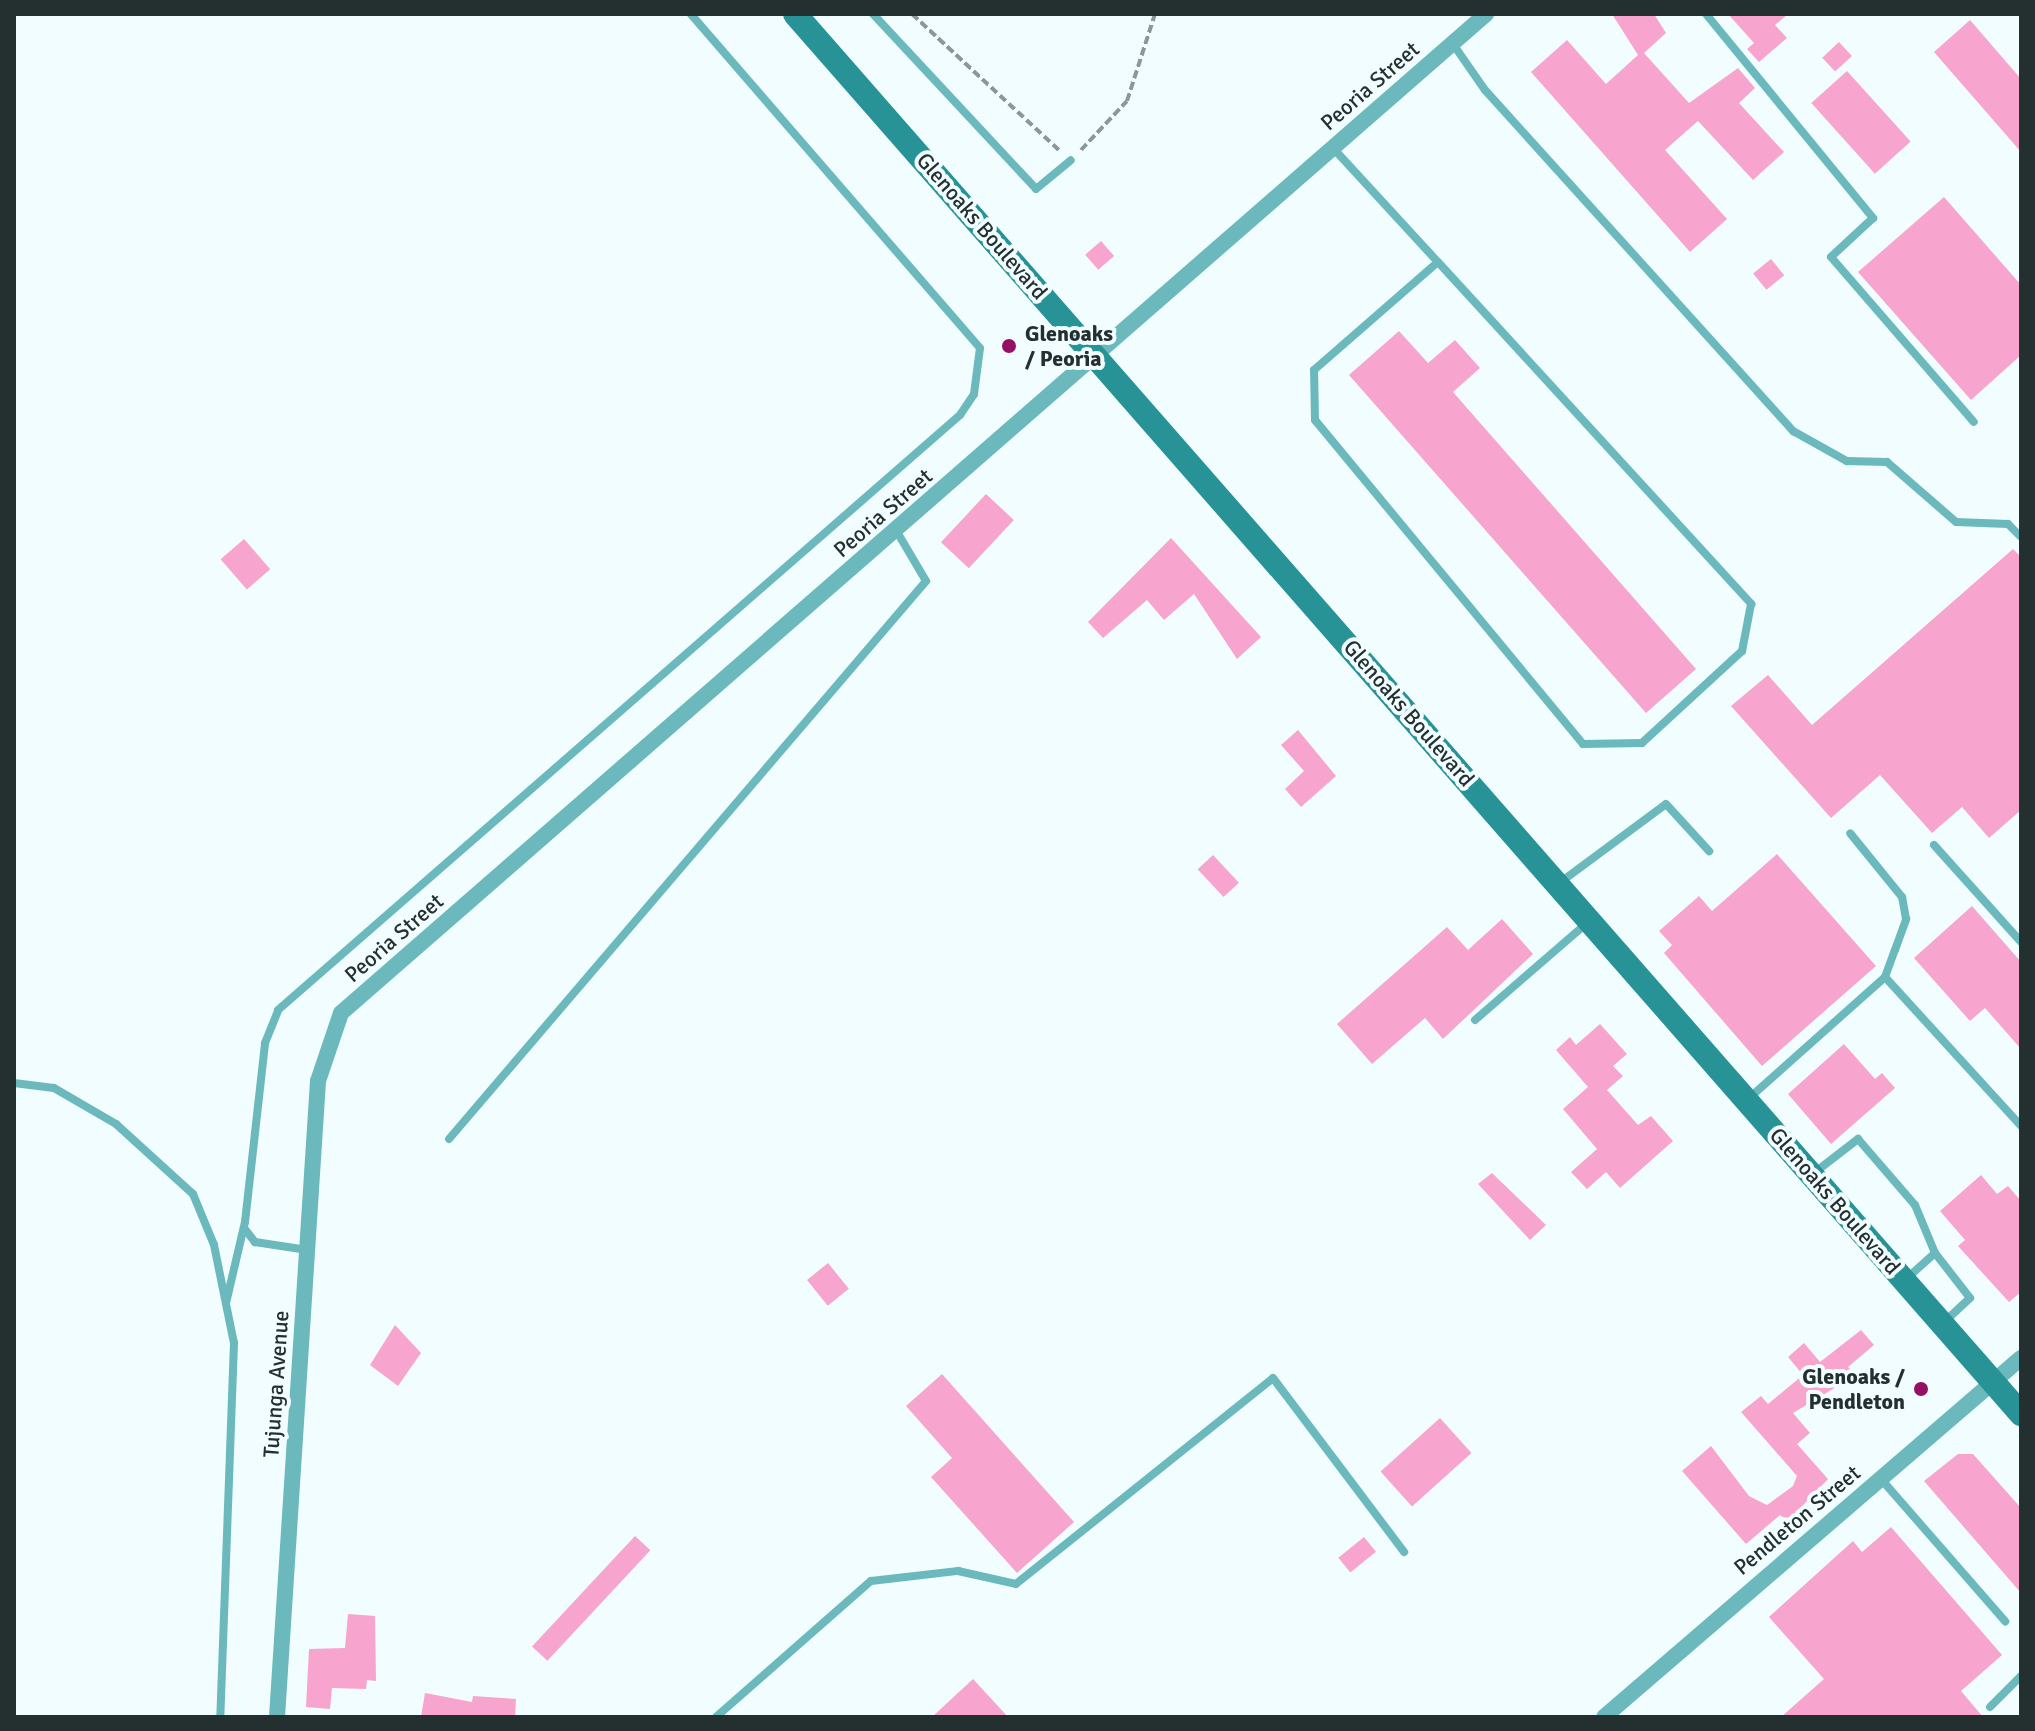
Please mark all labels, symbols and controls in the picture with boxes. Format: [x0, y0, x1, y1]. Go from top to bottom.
street label: Peoria Street [1315, 36, 1425, 136]
street label: Glenoaks Boulevard [911, 147, 1053, 305]
place label: Glenoaks / Peoria [1025, 320, 1113, 372]
marker: Glenoaks / Peoria [1000, 337, 1018, 355]
street label: Peoria Street [828, 463, 938, 563]
street label: Glenoaks Boulevard [1338, 634, 1480, 792]
street label: Peoria Street [339, 888, 449, 988]
street label: Glenoaks Boulevard [1764, 1122, 1906, 1280]
street label: Tujunga Avenue [258, 1309, 294, 1459]
place label: Glenoaks / Pendleton [1802, 1363, 1905, 1414]
marker: Glenoaks / Pendleton [1912, 1380, 1930, 1398]
street label: Pendleton Street [1728, 1459, 1866, 1581]

